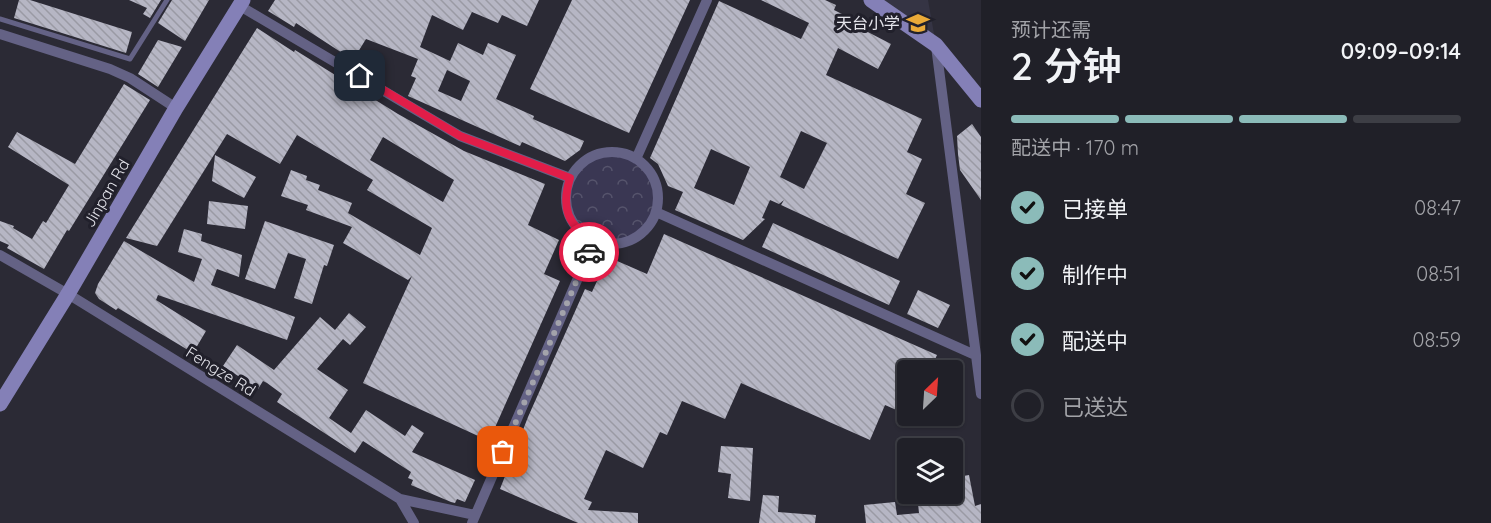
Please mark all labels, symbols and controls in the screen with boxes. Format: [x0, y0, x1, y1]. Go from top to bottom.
school or university icon: 天台小学 [905, 10, 931, 36]
place label: 天台小学 [836, 13, 900, 33]
text: 预计还需 [1011, 17, 1091, 42]
text: 09:09–09:14 [1341, 37, 1461, 65]
text: 2 分钟 [1011, 41, 1122, 90]
pin [334, 50, 385, 101]
icon: home [343, 59, 376, 92]
text: 配送中 · 170 m [1011, 135, 1139, 160]
street label: Jinpan Rd [79, 155, 133, 231]
icon: check [1011, 191, 1044, 224]
text: 已接单 [1062, 195, 1128, 223]
text: 08:47 [1414, 195, 1461, 220]
courier [559, 222, 619, 282]
icon: car [573, 236, 606, 269]
icon: check [1011, 257, 1044, 290]
text: 制作中 [1062, 261, 1128, 289]
text: 08:51 [1416, 261, 1461, 286]
icon: check [1011, 323, 1044, 356]
text: 配送中 [1062, 327, 1128, 355]
text: 08:59 [1413, 327, 1461, 352]
street label: Fengze Rd [182, 342, 260, 400]
north arrow [897, 360, 963, 426]
map controls [897, 360, 963, 504]
text: 已送达 [1062, 393, 1128, 421]
pin [477, 426, 528, 477]
icon: bag [486, 435, 519, 468]
button: layers [897, 438, 963, 504]

